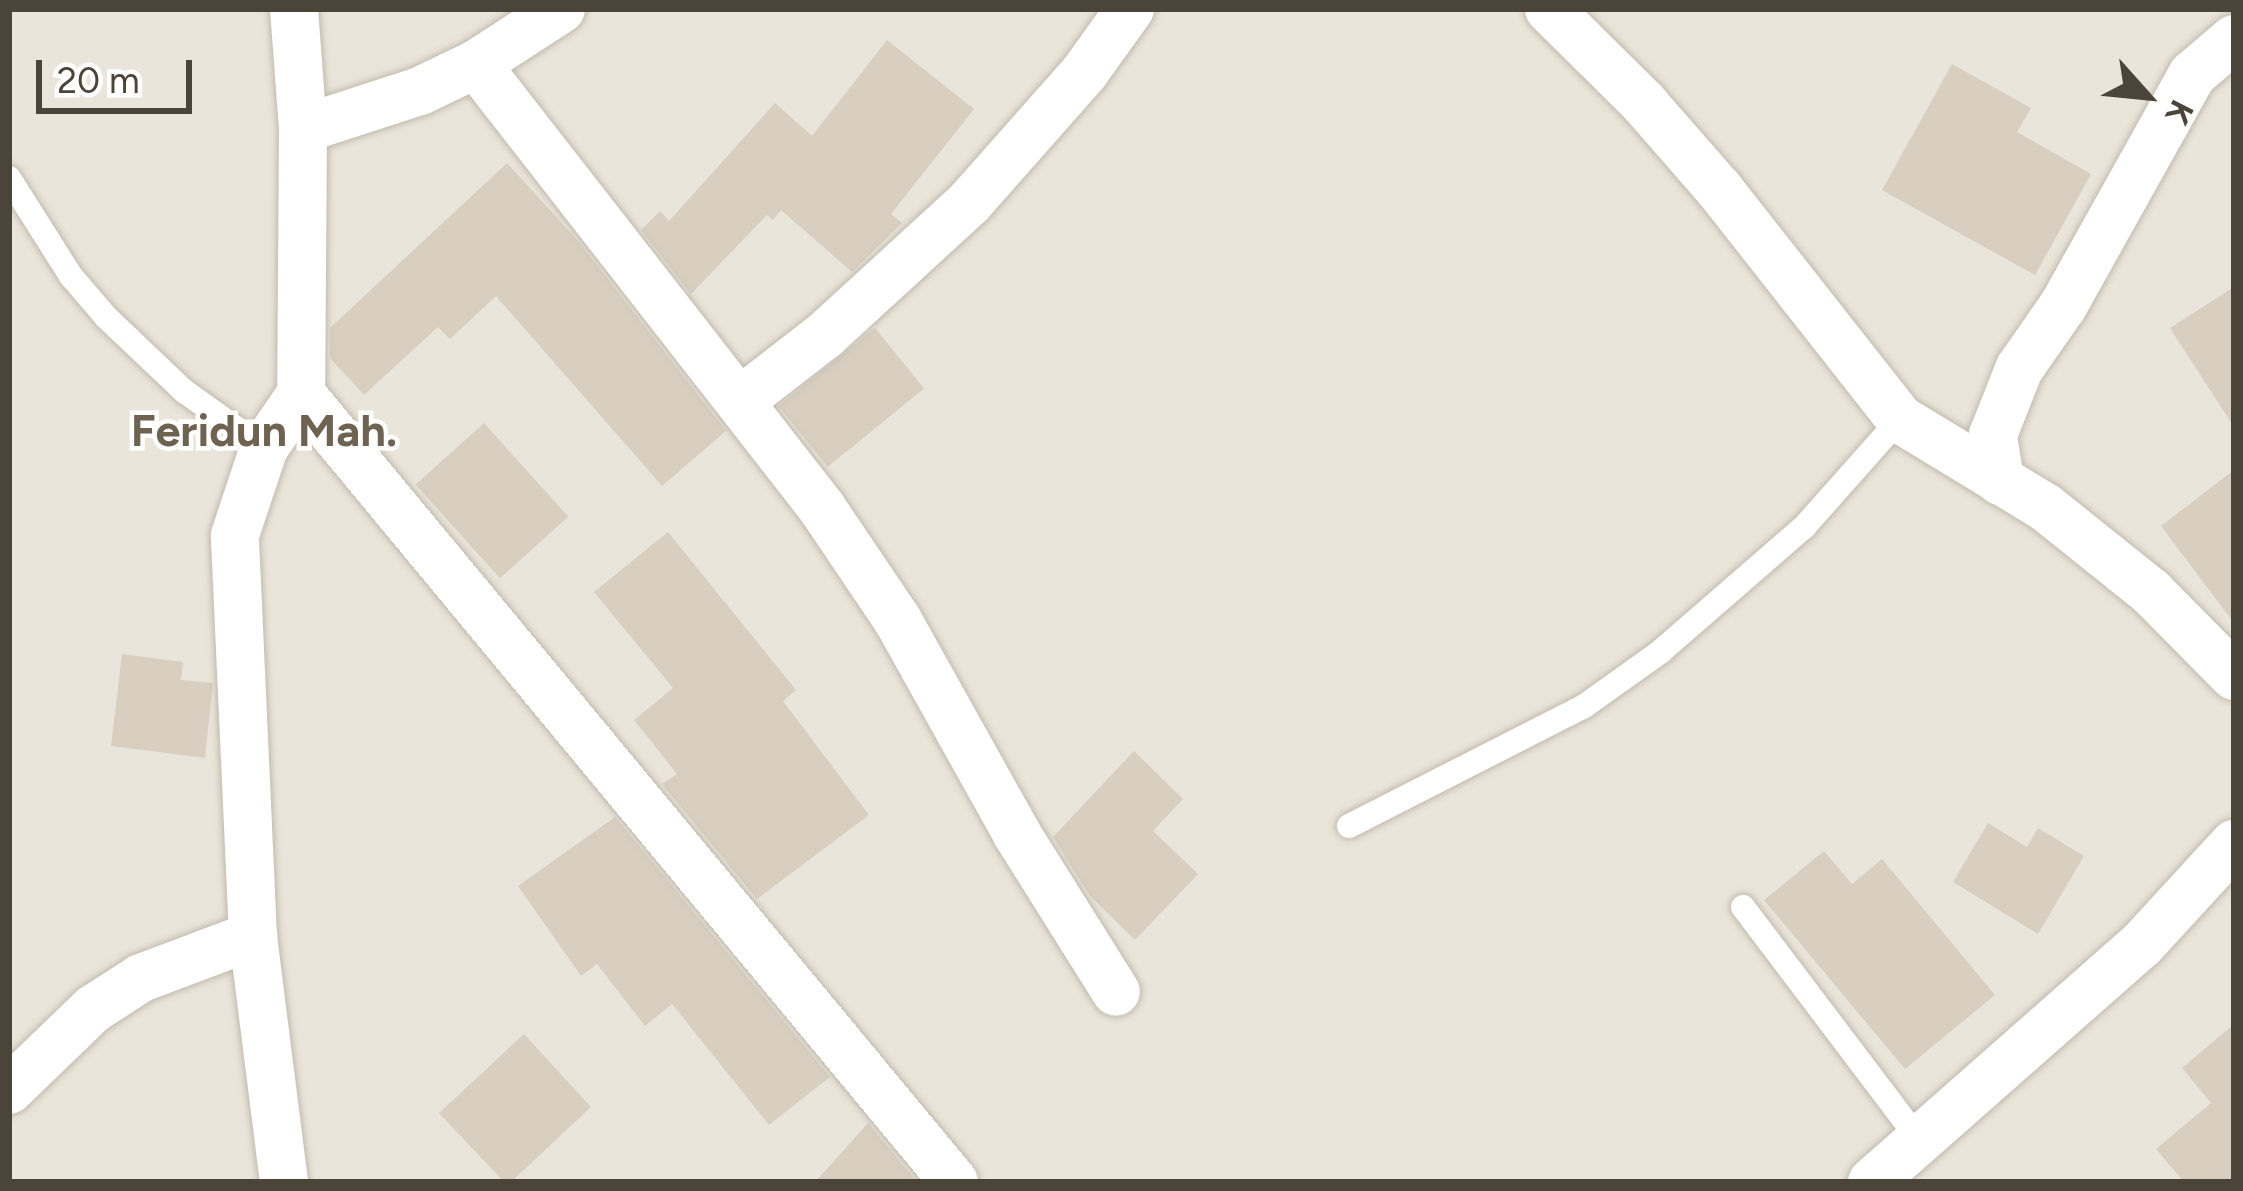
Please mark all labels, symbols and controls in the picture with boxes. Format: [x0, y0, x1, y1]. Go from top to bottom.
scale bar [42, 36, 198, 110]
north arrow [2087, 36, 2207, 156]
text: 20 m [57, 59, 140, 102]
text: K [2157, 94, 2202, 131]
district label: Feridun Mah. [131, 404, 397, 458]

